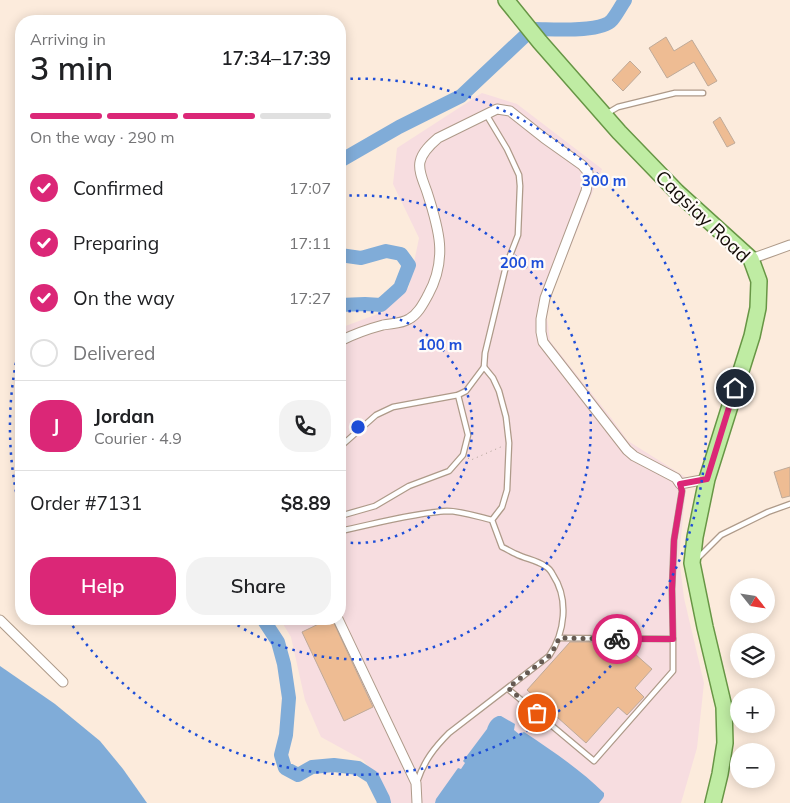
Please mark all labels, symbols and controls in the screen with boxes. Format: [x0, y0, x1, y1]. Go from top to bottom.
text: Arriving in [30, 29, 106, 49]
text: 17:34–17:39 [221, 46, 331, 70]
text: 3 min [30, 48, 113, 88]
text: On the way · 290 m [30, 127, 175, 147]
street label: Cagsiay Road [651, 165, 755, 267]
text: 300 m [582, 171, 626, 190]
icon: check [30, 174, 58, 202]
text: Confirmed [73, 176, 164, 200]
text: 17:07 [289, 178, 331, 198]
icon: check [30, 229, 58, 257]
text: Preparing [73, 231, 159, 255]
text: 17:11 [289, 233, 331, 253]
text: 200 m [500, 253, 544, 272]
icon: check [30, 284, 58, 312]
text: On the way [73, 286, 175, 310]
text: 17:27 [289, 288, 331, 308]
text: 100 m [418, 335, 462, 354]
text: Delivered [73, 341, 155, 365]
pin [714, 367, 756, 409]
icon: home [721, 374, 749, 402]
button: phone [279, 400, 331, 452]
text: Jordan [94, 404, 154, 428]
text: J [53, 414, 59, 438]
centre of rings [349, 418, 367, 436]
text: Courier · 4.9 [94, 428, 182, 448]
text: Order #7131 [30, 491, 142, 515]
text: $8.89 [281, 491, 331, 515]
button: Help [30, 557, 176, 615]
button: Share [186, 557, 331, 615]
north arrow [730, 578, 775, 622]
map controls [730, 578, 775, 788]
courier [592, 614, 642, 664]
icon: bike [603, 625, 631, 653]
button: layers [730, 633, 775, 678]
button: + [730, 688, 775, 733]
pin [516, 692, 558, 734]
icon: bag [523, 699, 551, 727]
button: − [730, 743, 775, 788]

